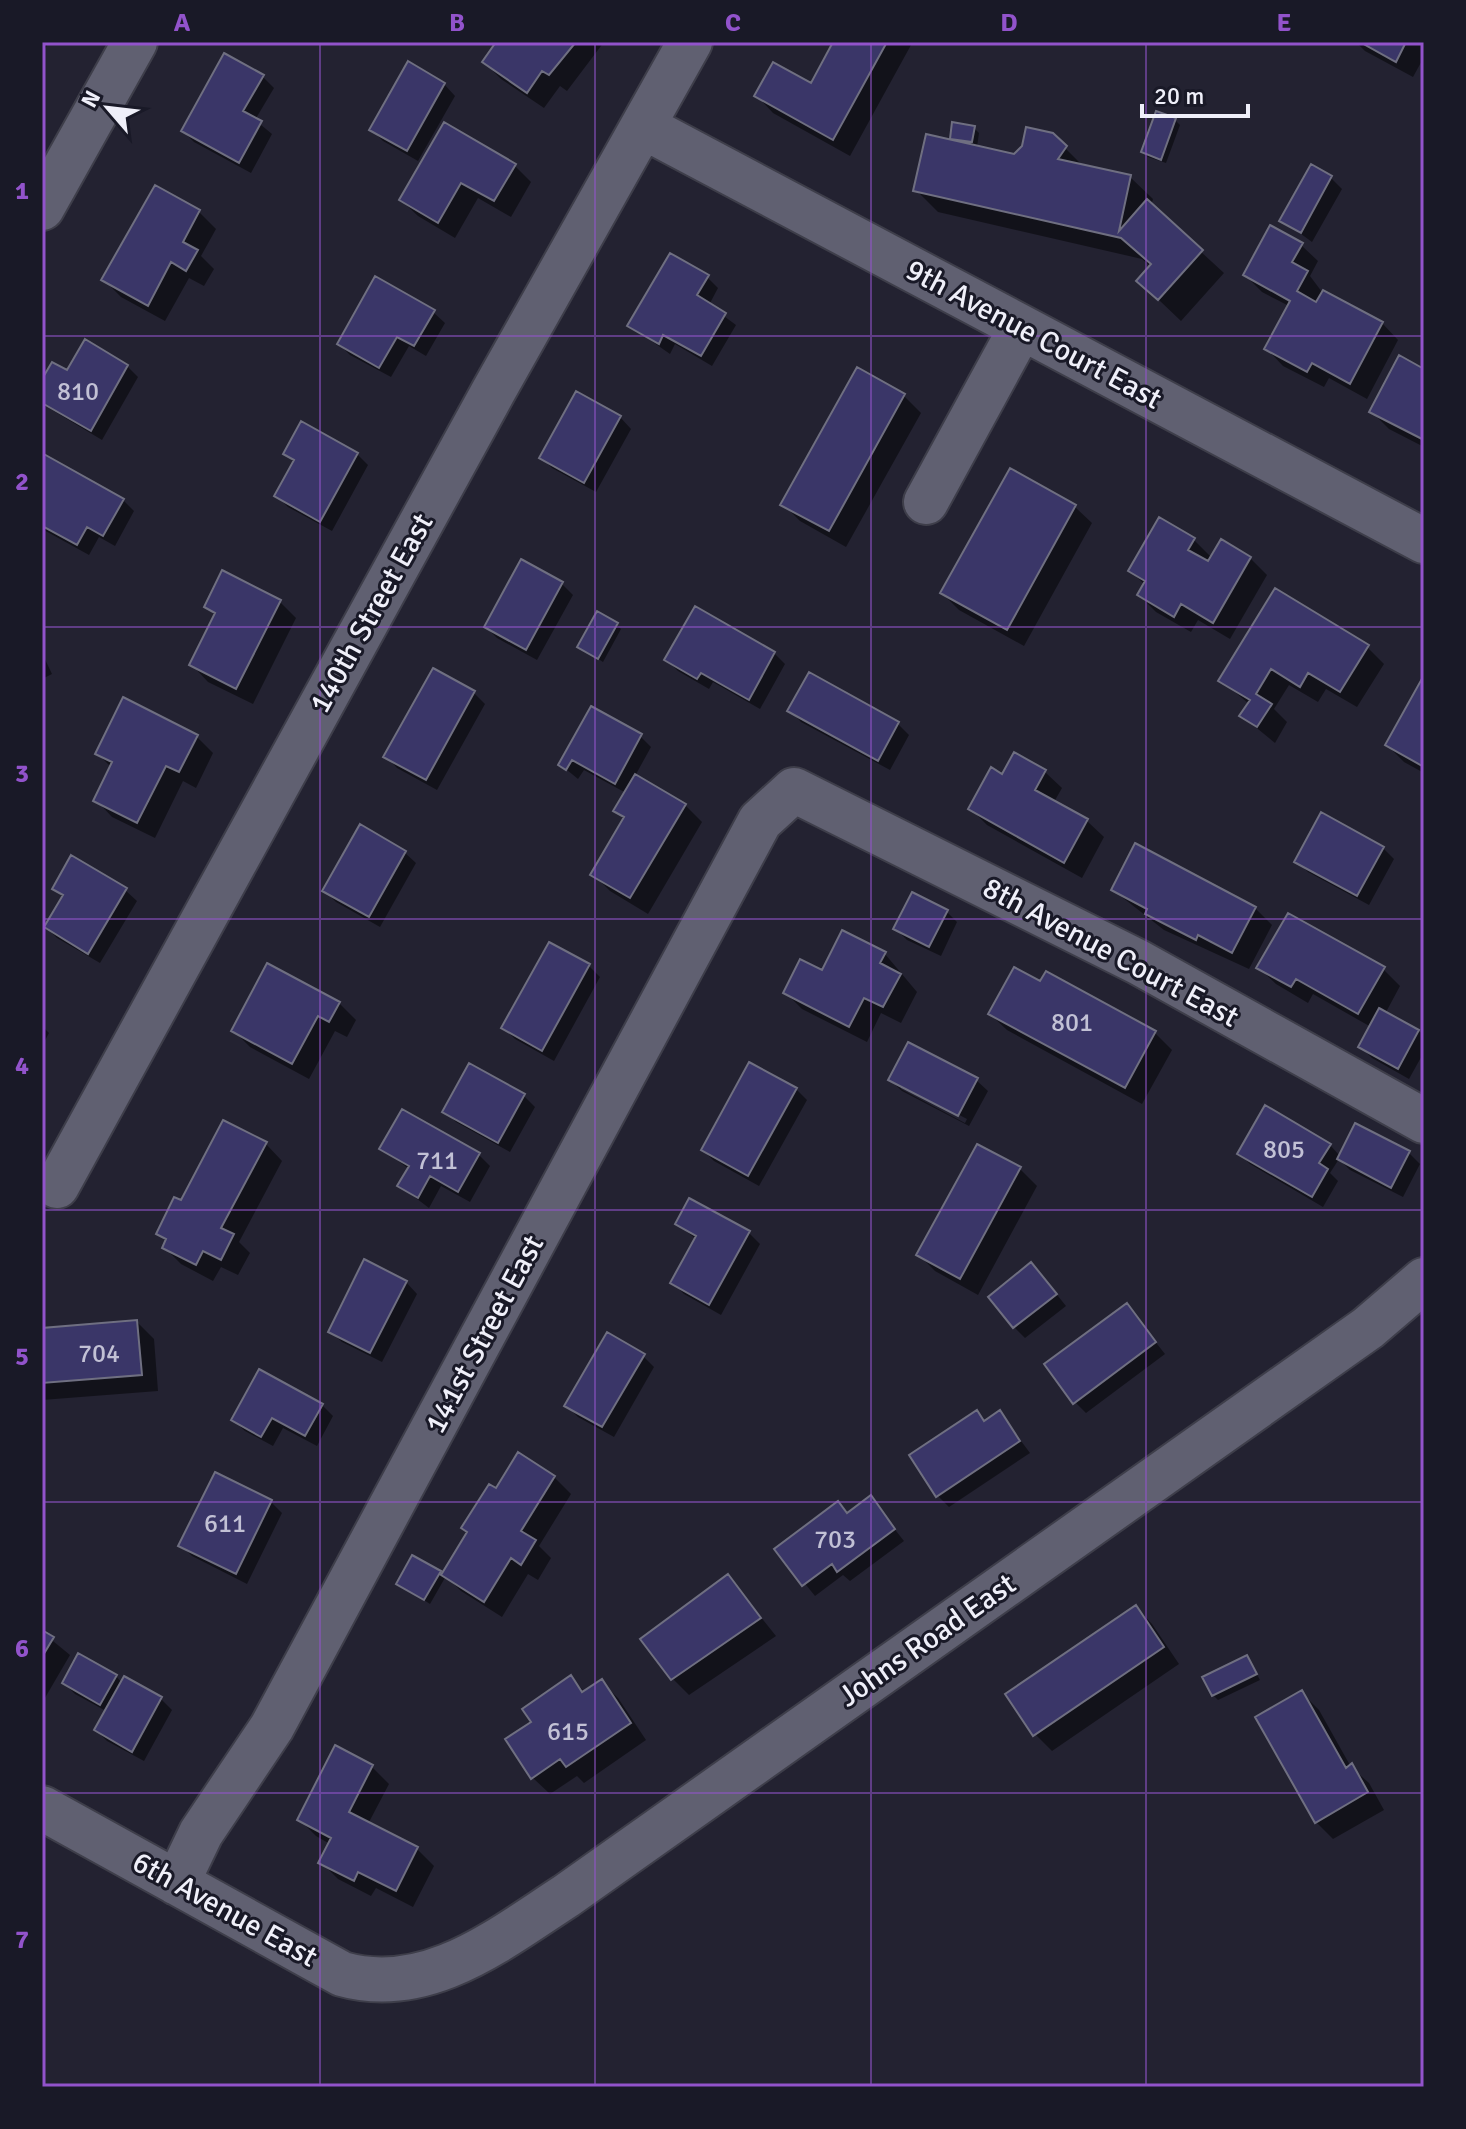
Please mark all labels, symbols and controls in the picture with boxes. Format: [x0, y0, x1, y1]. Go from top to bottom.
text: A [174, 7, 191, 39]
text: B [449, 7, 465, 39]
text: C [725, 7, 741, 39]
text: D [1000, 7, 1018, 39]
text: E [1277, 7, 1291, 39]
north arrow [68, 68, 148, 148]
scale bar [1142, 68, 1248, 118]
text: 20 m [1154, 81, 1204, 111]
text: N [75, 86, 106, 112]
text: 1 [15, 175, 29, 207]
street label: 9th Avenue Court East [900, 251, 1168, 418]
house number: 810 [57, 376, 99, 408]
text: 2 [15, 466, 29, 498]
street label: 140th Street East [301, 507, 442, 719]
text: 3 [15, 758, 29, 790]
street label: 8th Avenue Court East [977, 869, 1245, 1036]
house number: 801 [1051, 1007, 1093, 1039]
text: 4 [15, 1050, 29, 1082]
house number: 805 [1263, 1134, 1305, 1166]
house number: 711 [416, 1145, 458, 1177]
street label: 141st Street East [417, 1229, 552, 1440]
house number: 704 [78, 1338, 120, 1370]
text: 5 [15, 1341, 29, 1373]
house number: 611 [204, 1508, 246, 1540]
house number: 703 [814, 1524, 856, 1556]
street label: Johns Road East [832, 1566, 1023, 1715]
text: 6 [15, 1633, 29, 1665]
house number: 615 [547, 1716, 589, 1748]
street label: 6th Avenue East [126, 1843, 324, 1975]
text: 7 [15, 1924, 29, 1956]

